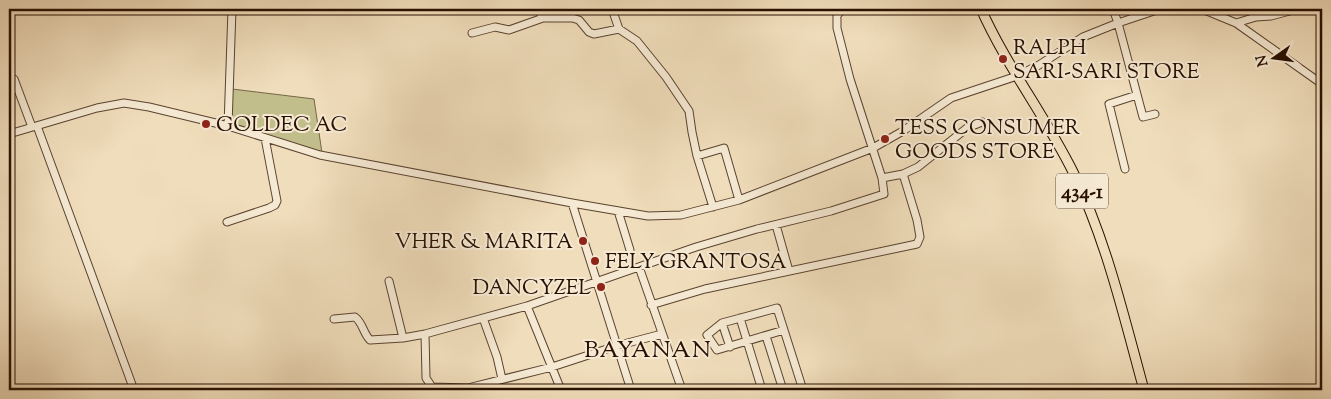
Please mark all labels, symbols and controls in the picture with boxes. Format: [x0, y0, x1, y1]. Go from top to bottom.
north arrow [1248, 32, 1298, 82]
place label: RALPH SARI-SARI STORE [1013, 34, 1200, 88]
marker: RALPH SARI-SARI STORE [997, 53, 1009, 65]
text: N [1252, 53, 1274, 69]
place label: GOLDEC AC [216, 111, 347, 141]
place label: TESS CONSUMER GOODS STORE [895, 114, 1080, 168]
marker: GOLDEC AC [200, 118, 212, 130]
marker: TESS CONSUMER GOODS STORE [879, 133, 891, 145]
road number: 434-1 [1056, 174, 1108, 208]
place label: VHER & MARITA [395, 228, 573, 258]
marker: VHER & MARITA [577, 235, 589, 247]
place label: FELY GRANTOSA [605, 248, 787, 278]
marker: FELY GRANTOSA [589, 255, 601, 267]
place label: DANCYZEL [473, 274, 591, 304]
marker: DANCYZEL [595, 281, 607, 293]
district label: BAYANAN [584, 334, 712, 368]

